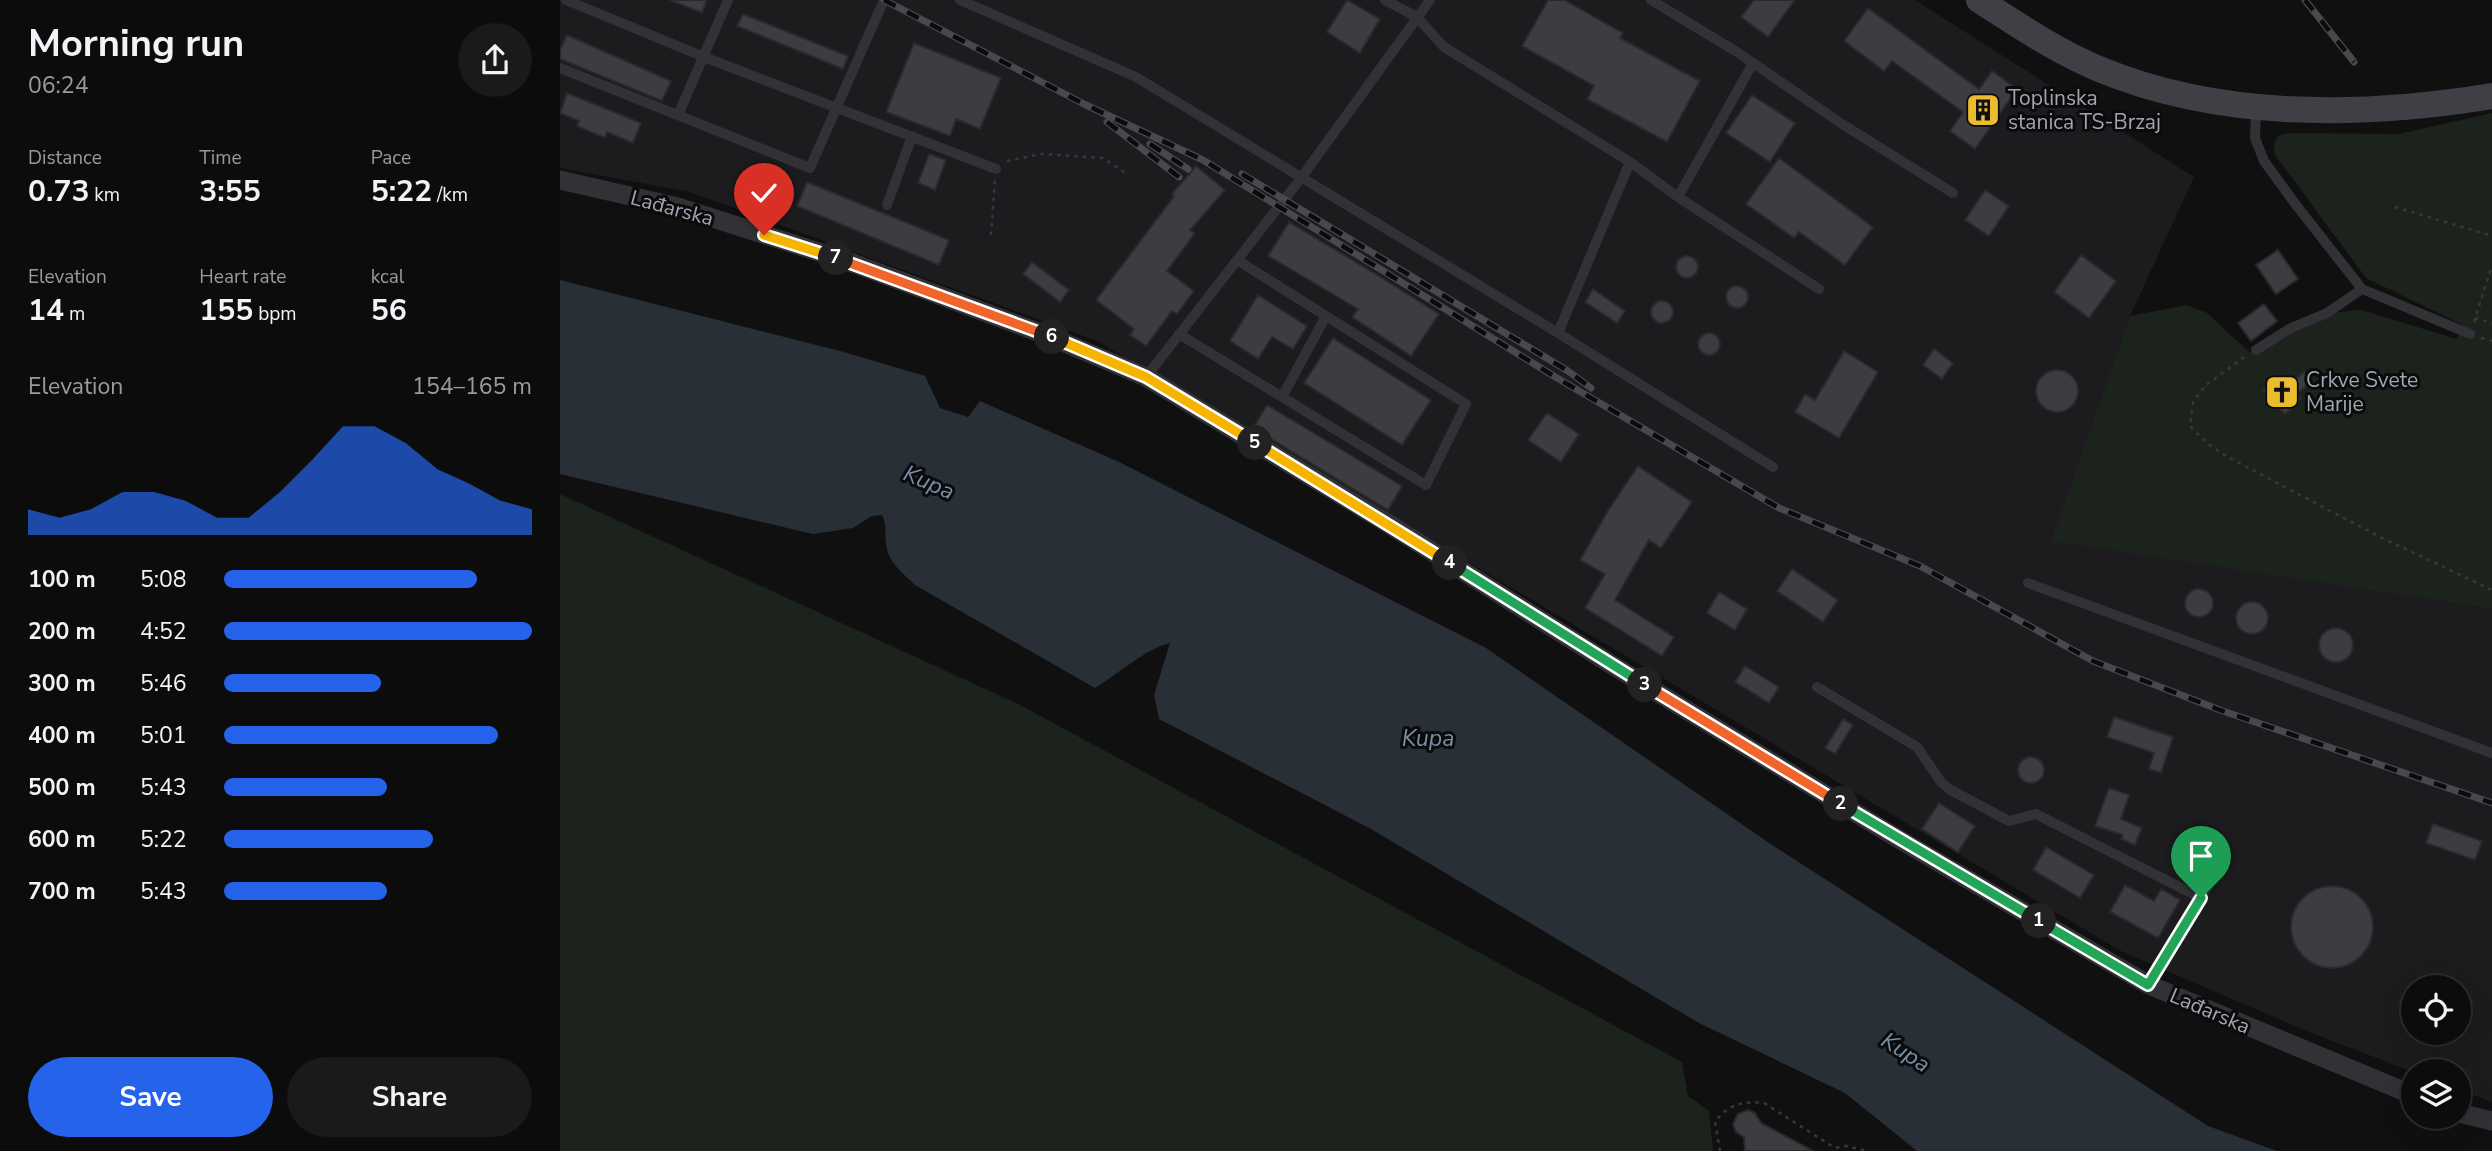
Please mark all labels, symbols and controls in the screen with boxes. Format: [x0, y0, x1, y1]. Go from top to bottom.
text: Morning run [28, 18, 244, 69]
button: share [458, 23, 532, 97]
text: 06:24 [28, 70, 88, 101]
place label: Toplinska stanica TS-Brzaj [2008, 84, 2161, 136]
building icon: Toplinska stanica TS-Brzaj [1964, 91, 2002, 129]
text: Distance [28, 145, 102, 171]
text: Time [199, 145, 242, 171]
text: Pace [371, 145, 411, 171]
pin [734, 163, 794, 235]
text: 0.73 [28, 171, 89, 212]
text: 3:55 [199, 171, 261, 212]
text: 5:22 [371, 171, 432, 212]
icon: check [745, 174, 783, 212]
text: km [89, 182, 120, 208]
text: /km [432, 182, 468, 208]
street label: Lađarska [627, 183, 717, 233]
pin: 7 [818, 240, 854, 276]
text: 7 [830, 244, 841, 270]
text: Elevation [28, 264, 107, 290]
text: Heart rate [199, 264, 286, 290]
text: kcal [371, 264, 404, 290]
text: 14 [28, 290, 64, 331]
text: 155 [199, 290, 253, 331]
text: 56 [371, 290, 407, 331]
text: m [64, 301, 85, 327]
text: bpm [253, 301, 297, 327]
pin: 6 [1035, 320, 1070, 354]
text: 6 [1046, 323, 1057, 349]
place label: Crkve Svete Marije [2306, 366, 2418, 418]
text: Elevation [28, 371, 123, 402]
text: 154–165 m [412, 371, 532, 402]
church icon: Crkve Svete Marije [2263, 373, 2301, 411]
pin: 5 [1238, 426, 1272, 460]
text: 5 [1249, 429, 1260, 455]
water label: Kupa [899, 458, 959, 507]
pin: 4 [1432, 546, 1468, 580]
text: 4 [1444, 549, 1455, 575]
text: 100 m [28, 564, 96, 595]
text: 5:08 [140, 564, 187, 595]
text: 200 m [28, 616, 96, 647]
text: 4:52 [140, 616, 187, 647]
text: 300 m [28, 668, 96, 699]
text: 5:46 [140, 668, 187, 699]
pin: 3 [1628, 668, 1662, 702]
text: 3 [1639, 671, 1650, 697]
text: 400 m [28, 720, 96, 751]
text: 5:01 [140, 720, 187, 751]
water label: Kupa [1402, 723, 1454, 754]
text: 500 m [28, 772, 96, 803]
text: 5:43 [140, 772, 187, 803]
pin: 2 [1824, 786, 1858, 822]
text: 2 [1835, 790, 1846, 816]
text: 600 m [28, 824, 96, 855]
text: 5:22 [140, 824, 187, 855]
pin [2171, 826, 2231, 898]
icon: arrive [2182, 837, 2220, 875]
text: 700 m [28, 876, 96, 907]
text: 5:43 [140, 876, 187, 907]
pin: 1 [2022, 904, 2056, 939]
text: 1 [2033, 907, 2044, 933]
map controls [2401, 975, 2471, 1129]
button: locate [2401, 975, 2471, 1045]
street label: Lađarska [2165, 982, 2255, 1040]
water label: Kupa [1875, 1025, 1936, 1080]
button: Save [28, 1057, 273, 1137]
button: Share [287, 1057, 532, 1137]
button: layers [2401, 1059, 2471, 1129]

